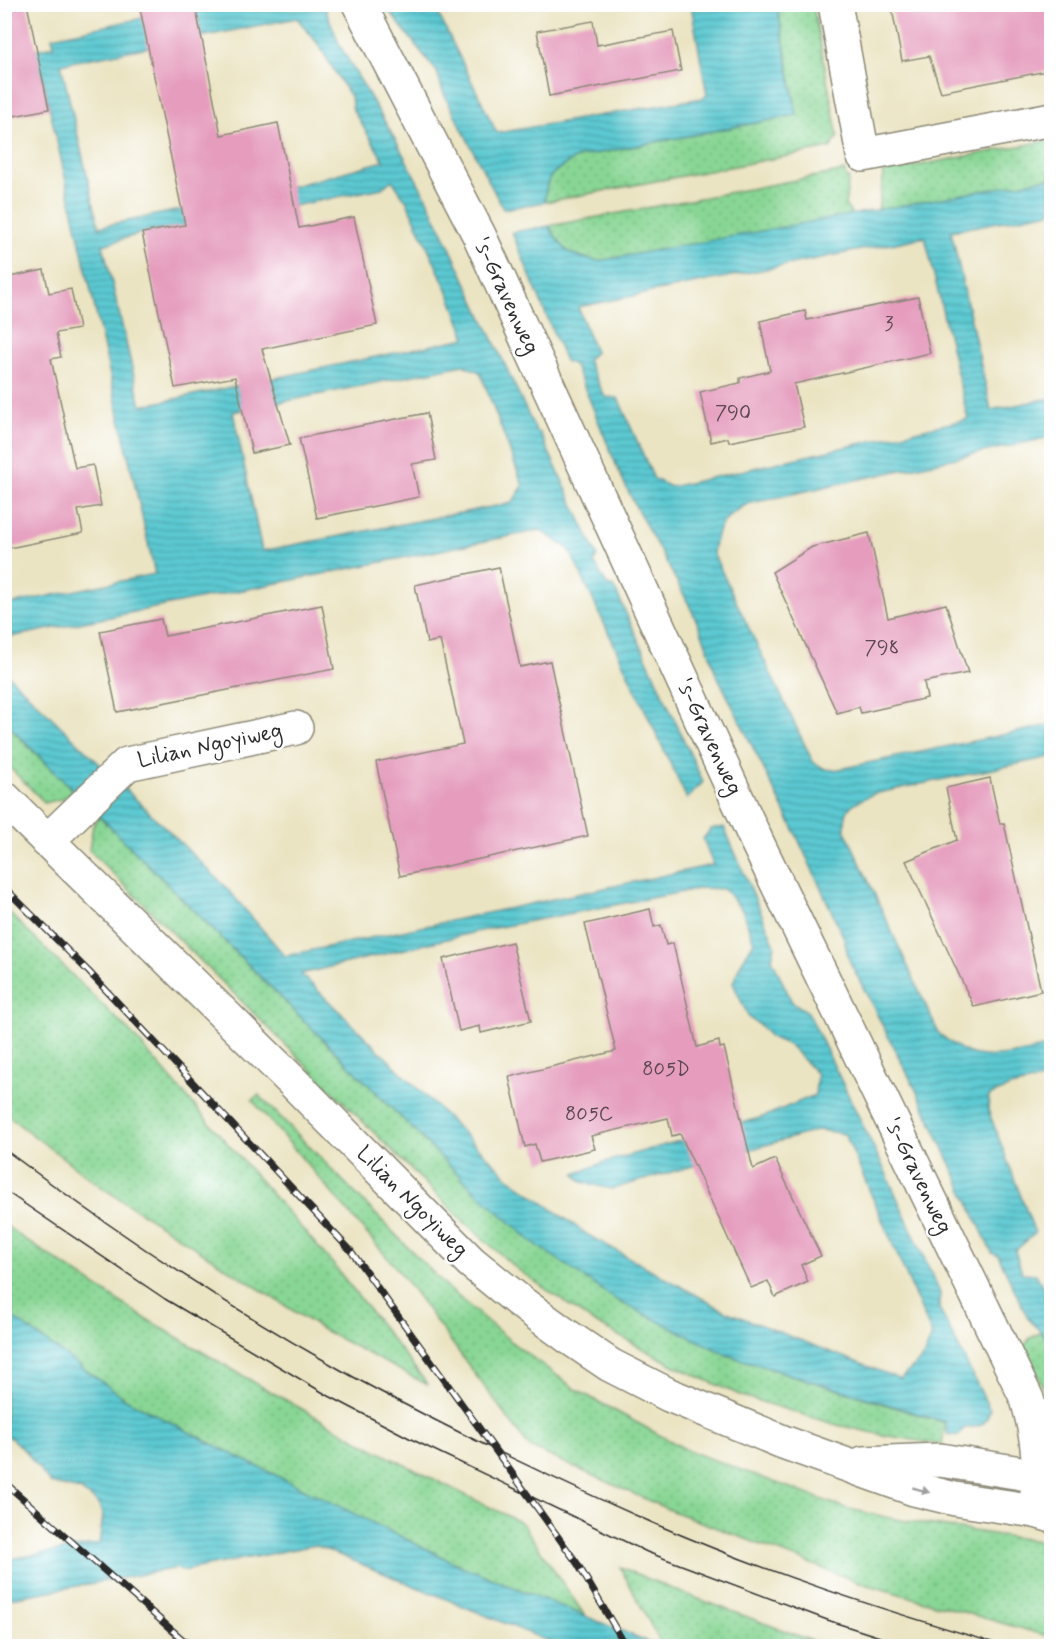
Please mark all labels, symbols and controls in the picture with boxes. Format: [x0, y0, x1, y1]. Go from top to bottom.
street label: 's-Gravenweg [464, 233, 545, 360]
house number: 3 [884, 311, 894, 338]
house number: 790 [715, 400, 751, 427]
house number: 798 [865, 635, 899, 662]
street label: 's-Gravenweg [667, 674, 748, 801]
street label: Lilian Ngoyiweg [135, 717, 285, 778]
house number: 805D [642, 1056, 690, 1083]
house number: 805C [565, 1101, 613, 1128]
street label: 's-Gravenweg [875, 1113, 958, 1240]
street label: Lilian Ngoyiweg [348, 1140, 474, 1266]
one-way arrow [912, 1486, 930, 1495]

